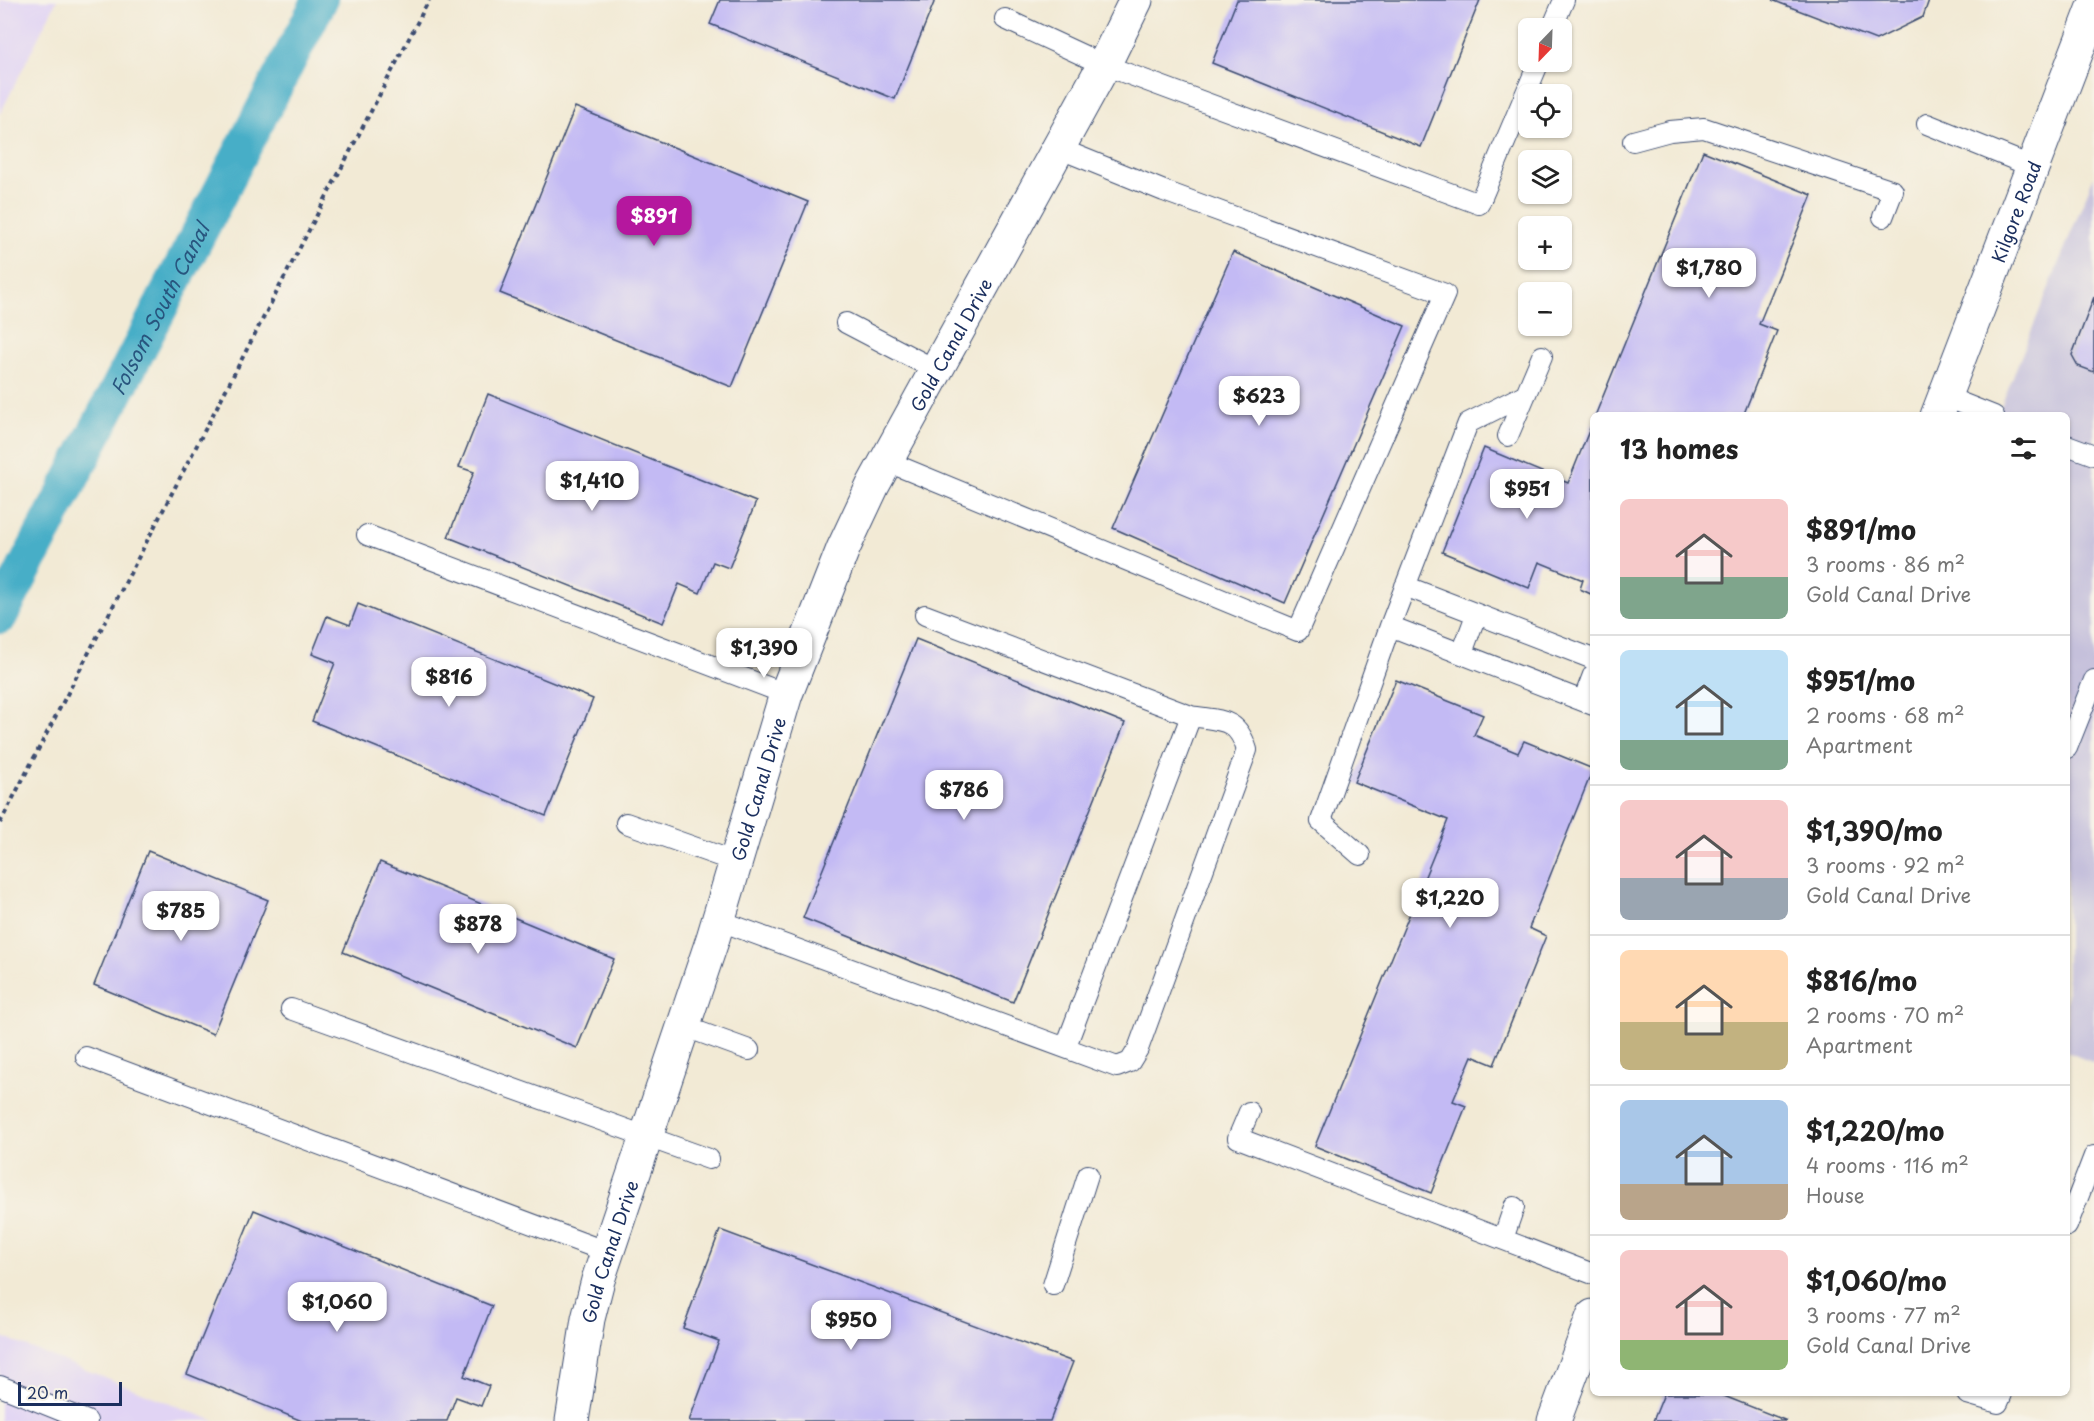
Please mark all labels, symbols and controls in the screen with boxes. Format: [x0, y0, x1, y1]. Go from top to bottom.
north arrow [1518, 18, 1572, 72]
map controls [1518, 18, 1572, 336]
button: locate [1518, 84, 1572, 138]
button: layers [1518, 150, 1572, 204]
street label: Kilgore Road [1984, 157, 2047, 266]
pin: $891 [618, 196, 690, 247]
text: $891 [631, 200, 677, 230]
water label: Folsom South Canal [102, 215, 218, 400]
button: + [1518, 216, 1572, 270]
pin: $1,780 [1660, 248, 1758, 299]
text: $1,780 [1676, 252, 1742, 282]
street label: Gold Canal Drive [903, 273, 998, 416]
button: − [1518, 282, 1572, 336]
pin: $623 [1223, 376, 1295, 427]
text: $623 [1233, 380, 1285, 410]
text: 13 homes [1620, 429, 1738, 468]
icon: filters [2007, 432, 2040, 465]
pin: $1,410 [543, 461, 641, 512]
text: $1,410 [560, 465, 624, 495]
pin: $951 [1491, 469, 1563, 520]
text: $951 [1504, 473, 1550, 503]
text: $891/mo [1806, 510, 1916, 549]
icon: home [1668, 523, 1740, 595]
text: 3 rooms · 86 m² [1806, 549, 1965, 579]
text: Gold Canal Drive [1806, 579, 1971, 609]
pin: $1,390 [715, 628, 813, 679]
text: $1,390 [730, 632, 798, 662]
pin: $816 [413, 657, 485, 708]
text: $816 [425, 661, 473, 691]
text: $951/mo [1806, 661, 1915, 700]
icon: home [1668, 674, 1740, 746]
text: 2 rooms · 68 m² [1806, 700, 1965, 730]
street label: Gold Canal Drive [723, 714, 792, 864]
text: Apartment [1806, 730, 1913, 760]
pin: $786 [928, 770, 1000, 821]
text: $786 [939, 774, 989, 804]
text: $1,390/mo [1806, 811, 1943, 850]
icon: home [1668, 824, 1740, 896]
text: 3 rooms · 92 m² [1806, 850, 1965, 880]
pin: $1,220 [1401, 878, 1499, 929]
text: Gold Canal Drive [1806, 880, 1971, 910]
text: $1,220 [1416, 882, 1484, 912]
pin: $785 [145, 891, 217, 942]
text: $785 [156, 895, 206, 925]
pin: $878 [442, 904, 514, 955]
text: $878 [453, 908, 503, 938]
text: $816/mo [1806, 961, 1917, 1000]
icon: home [1668, 974, 1740, 1046]
text: 2 rooms · 70 m² [1806, 1000, 1964, 1030]
text: Apartment [1806, 1030, 1913, 1060]
text: $1,220/mo [1806, 1111, 1944, 1150]
icon: home [1668, 1124, 1740, 1196]
text: 4 rooms · 116 m² [1806, 1150, 1969, 1180]
street label: Gold Canal Drive [574, 1176, 644, 1326]
text: House [1806, 1180, 1865, 1210]
text: $1,060/mo [1806, 1261, 1946, 1300]
icon: home [1668, 1274, 1740, 1346]
pin: $1,060 [288, 1282, 386, 1333]
text: $1,060 [302, 1286, 372, 1316]
pin: $950 [815, 1300, 887, 1351]
text: 3 rooms · 77 m² [1806, 1300, 1961, 1330]
text: $950 [825, 1304, 877, 1334]
text: Gold Canal Drive [1806, 1330, 1971, 1360]
scale bar [18, 1379, 122, 1406]
text: 20 m [27, 1380, 68, 1404]

